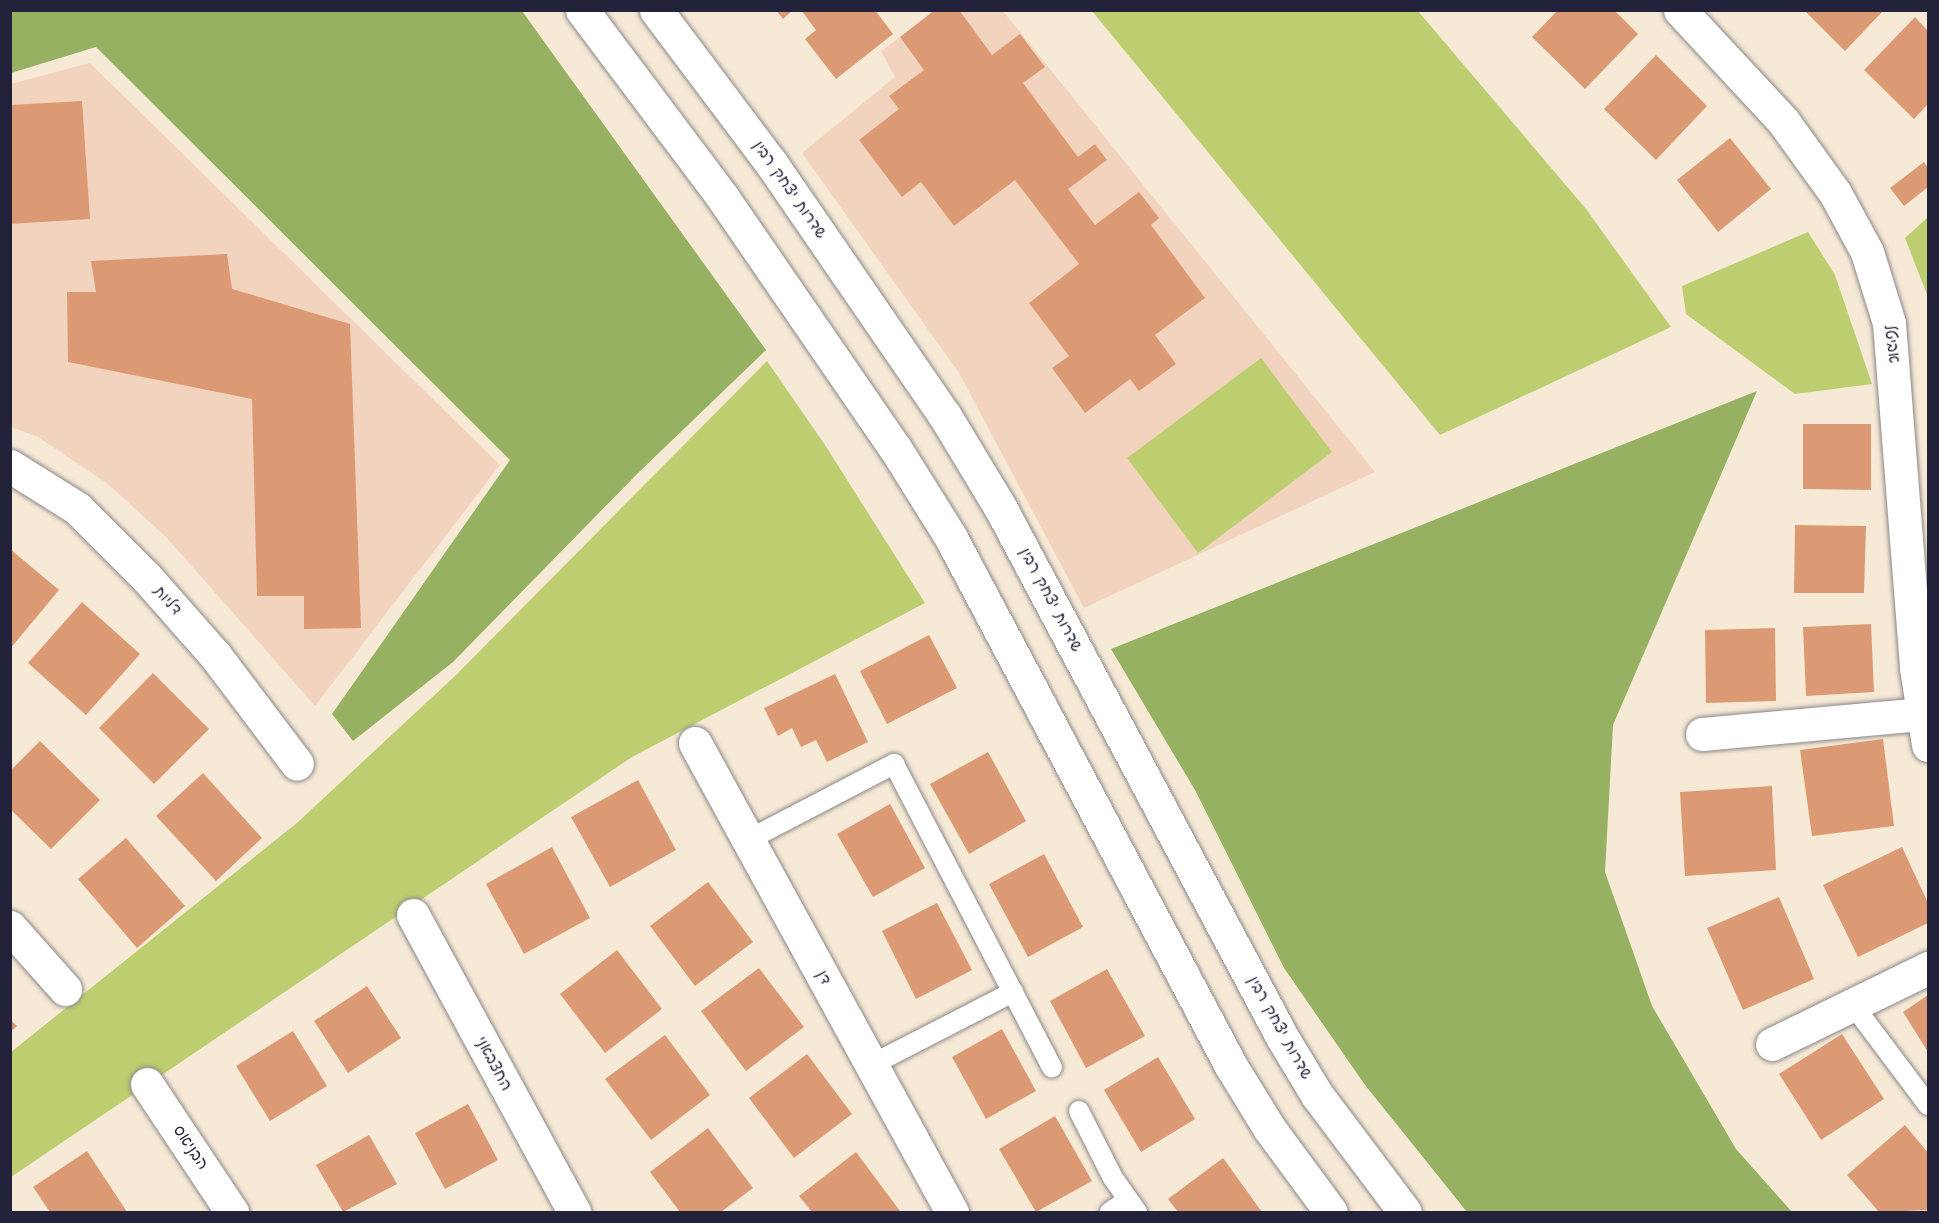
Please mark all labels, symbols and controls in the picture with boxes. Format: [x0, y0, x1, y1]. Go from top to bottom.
street label: שדרות יצחק רבין [748, 137, 830, 243]
street label: אביטל [1879, 324, 1903, 364]
street label: שדרות יצחק רבין [1014, 545, 1086, 655]
street label: דליות [149, 582, 185, 620]
street label: דן [811, 967, 835, 989]
street label: שדרות יצחק רבין [1243, 973, 1315, 1083]
street label: החצבאני [471, 1033, 515, 1095]
street label: הבניאס [168, 1122, 212, 1174]

